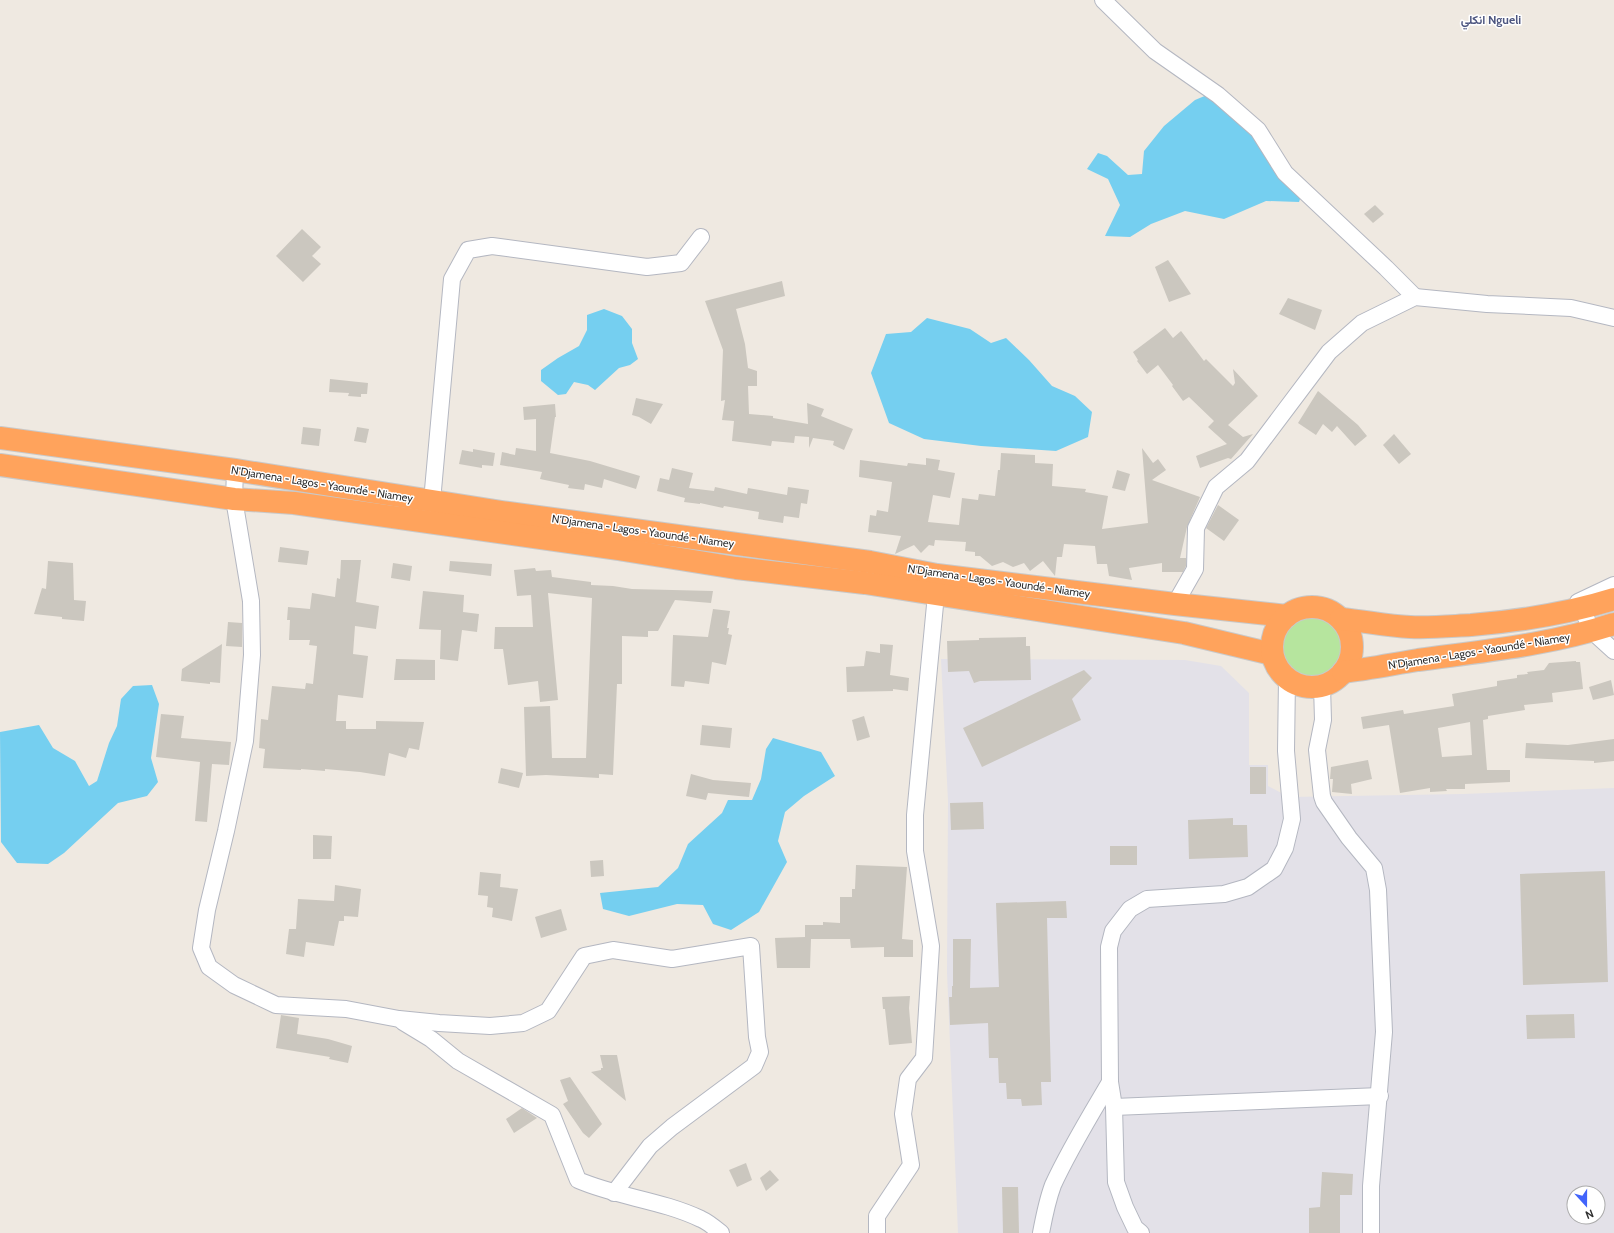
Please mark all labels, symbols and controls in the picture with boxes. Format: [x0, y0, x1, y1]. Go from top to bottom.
district label: انكلي Ngueli [1461, 12, 1521, 30]
street label: N'Djamena - Lagos - Yaoundé - Niamey [230, 463, 414, 505]
street label: N'Djamena - Lagos - Yaoundé - Niamey [551, 511, 736, 551]
street label: N'Djamena - Lagos - Yaoundé - Niamey [907, 561, 1092, 601]
street label: N'Djamena - Lagos - Yaoundé - Niamey [1387, 630, 1571, 672]
north arrow [1566, 1185, 1606, 1225]
text: N [1583, 1206, 1596, 1222]

